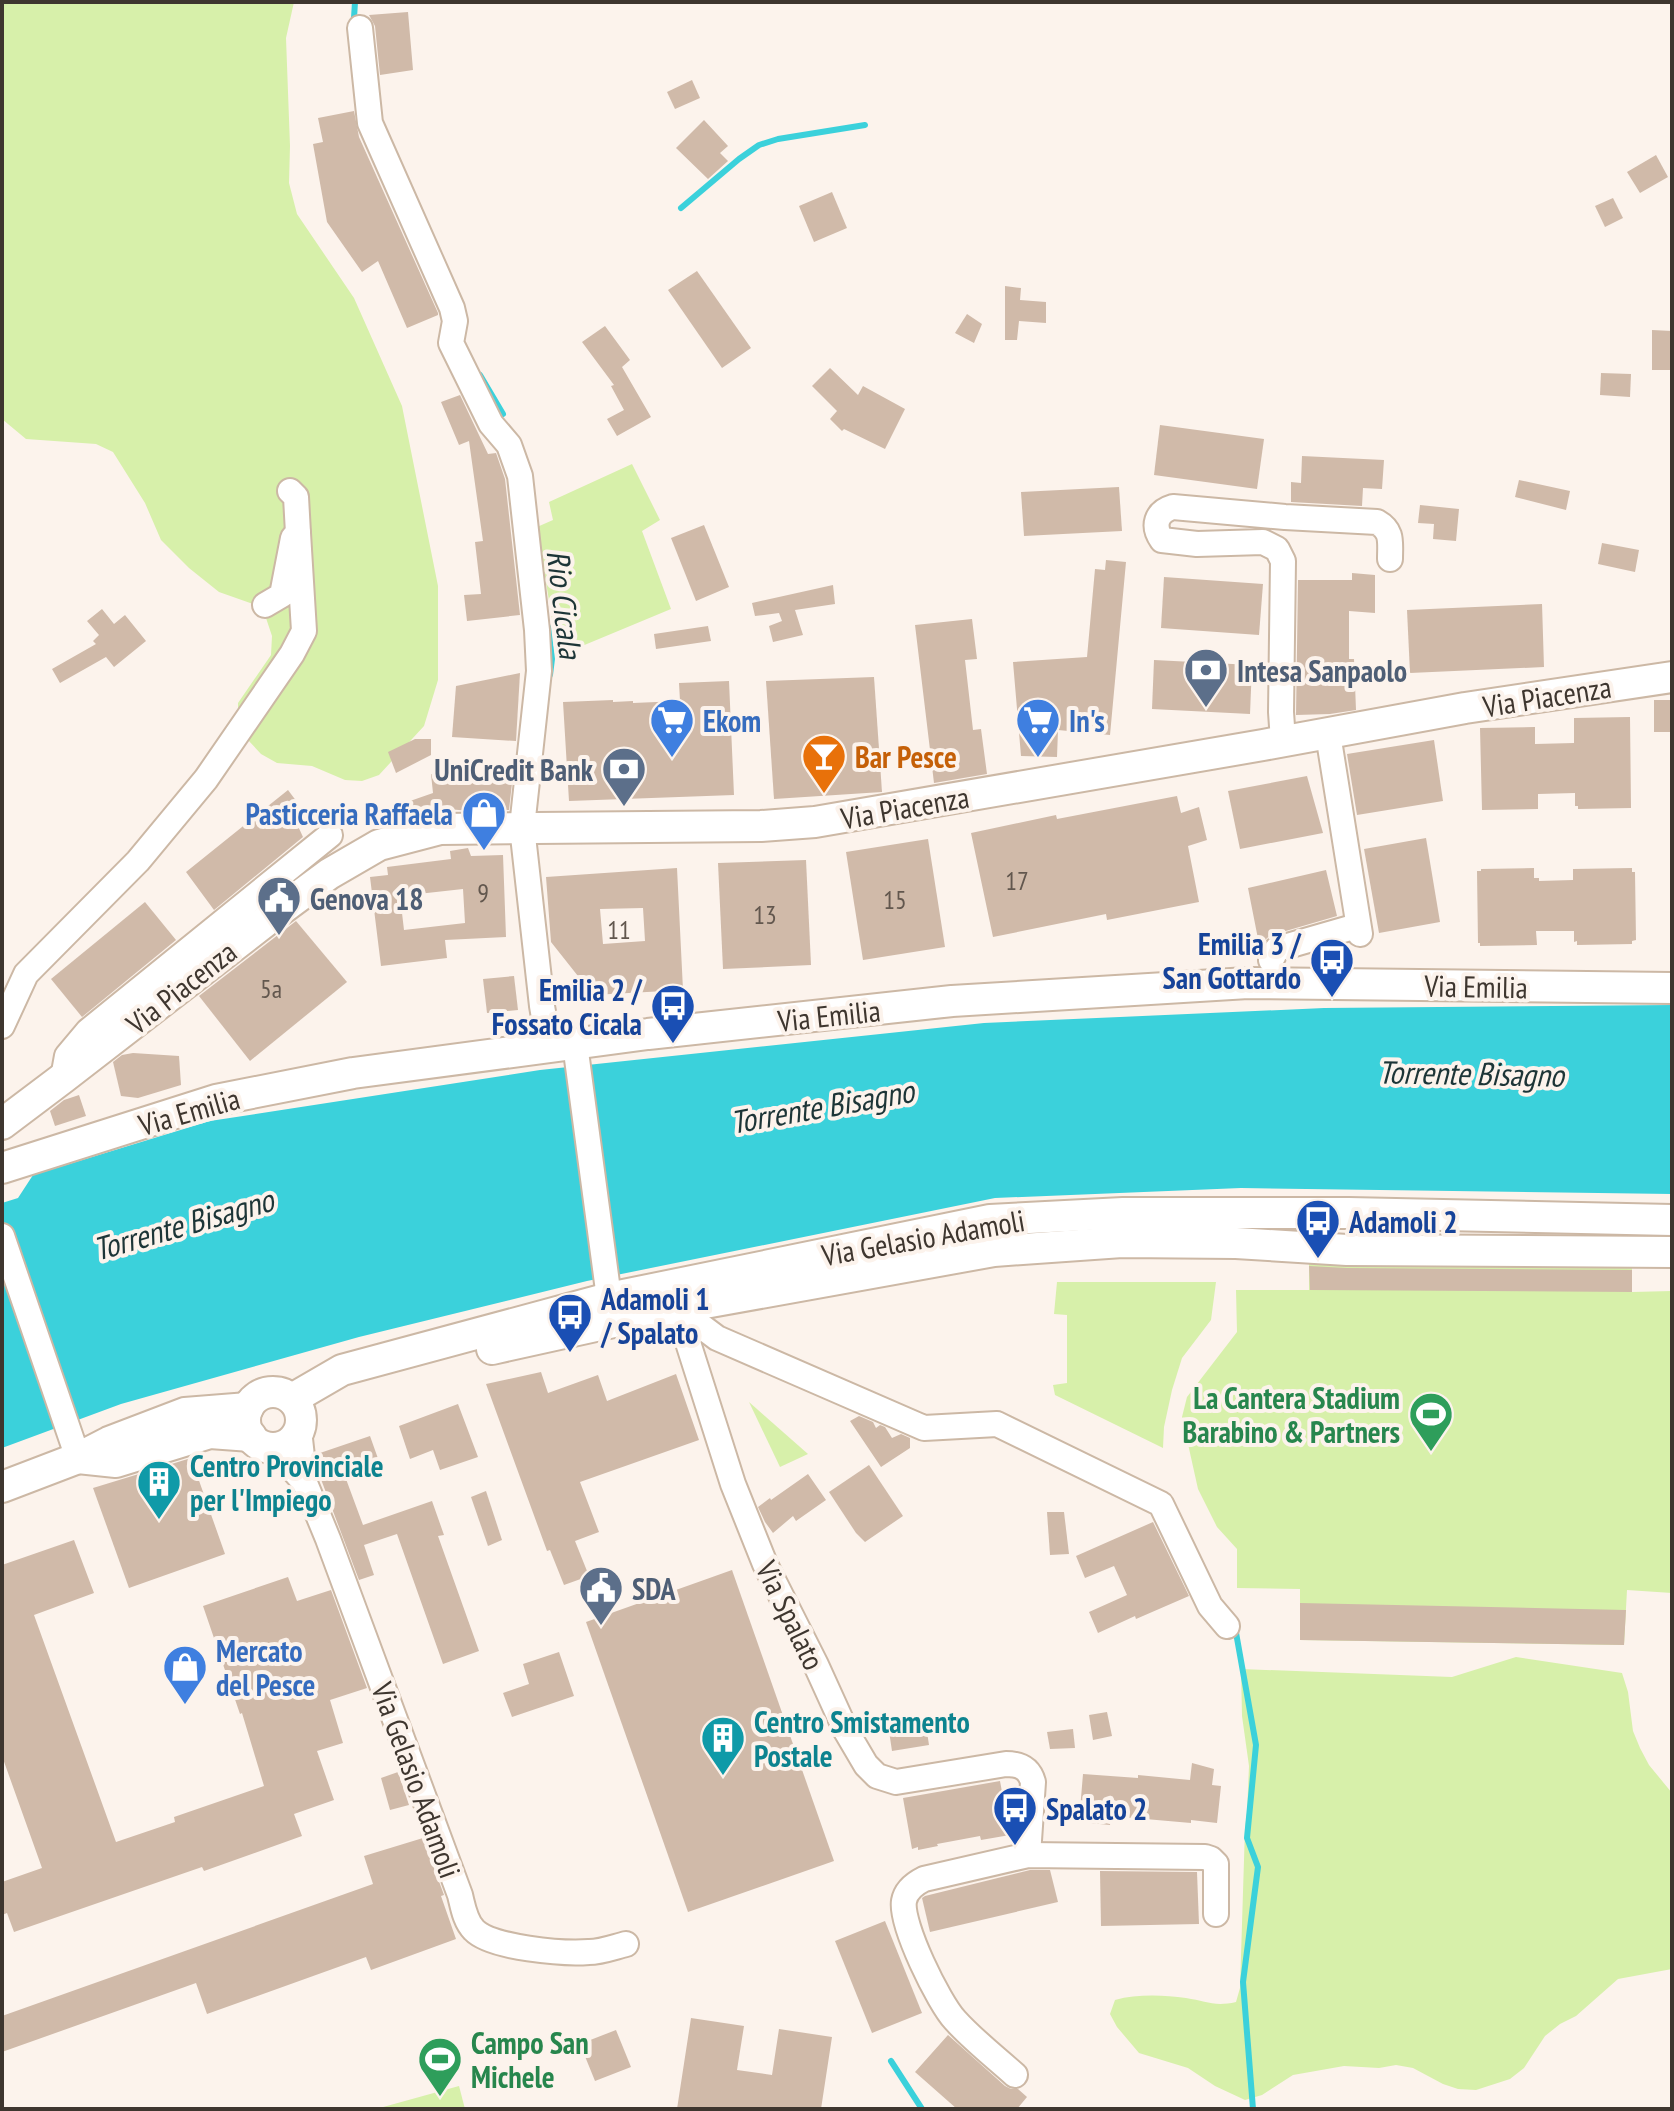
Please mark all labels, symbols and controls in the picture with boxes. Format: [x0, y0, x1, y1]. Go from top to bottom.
water label: Rio Cicala [538, 547, 593, 663]
bank icon: Intesa Sanpaolo [1182, 646, 1230, 709]
place label: Intesa Sanpaolo [1237, 651, 1407, 690]
street label: Via Piacenza [1479, 667, 1614, 726]
supermarket icon: Ekom [648, 696, 696, 759]
supermarket icon: In's [1014, 696, 1062, 759]
place label: Ekom [703, 701, 761, 740]
place label: In's [1069, 701, 1105, 740]
bar icon: Bar Pesce [800, 732, 848, 795]
place label: Bar Pesce [855, 737, 957, 776]
bank icon: UniCredit Bank [600, 745, 648, 808]
place label: UniCredit Bank [434, 750, 594, 789]
street label: Via Piacenza [837, 777, 972, 838]
shop icon: Pasticceria Raffaela [460, 789, 508, 852]
place label: Pasticceria Raffaela [245, 794, 453, 833]
house number: 17 [1005, 864, 1029, 897]
public building icon: Genova 18 [255, 874, 303, 937]
house number: 9 [477, 876, 489, 909]
place label: Genova 18 [310, 879, 424, 918]
house number: 15 [883, 883, 907, 916]
house number: 13 [753, 898, 777, 931]
house number: 11 [607, 913, 631, 946]
place label: Emilia 3 / San Gottardo [1163, 924, 1303, 997]
street label: Via Piacenza [117, 932, 244, 1043]
bus stop icon: Emilia 3 / San Gottardo [1308, 936, 1356, 999]
street label: Via Emilia [1423, 966, 1528, 1006]
place label: Emilia 2 / Fossato Cicala [492, 970, 644, 1043]
house number: 5a [260, 972, 282, 1005]
bus stop icon: Emilia 2 / Fossato Cicala [649, 982, 697, 1045]
street label: Via Emilia [775, 990, 882, 1040]
water label: Torrente Bisagno [1378, 1050, 1566, 1096]
water label: Torrente Bisagno [727, 1069, 919, 1143]
street label: Via Emilia [133, 1078, 244, 1144]
water label: Torrente Bisagno [88, 1178, 280, 1270]
bus stop icon: Adamoli 2 [1294, 1197, 1342, 1260]
street label: Via Gelasio Adamoli [818, 1200, 1027, 1274]
place label: Adamoli 2 [1348, 1202, 1458, 1241]
place label: Adamoli 1 / Spalato [600, 1279, 710, 1352]
bus stop icon: Adamoli 1 / Spalato [546, 1291, 594, 1354]
place label: La Cantera Stadium Barabino & Partners [1183, 1378, 1400, 1451]
sports icon: La Cantera Stadium Barabino & Partners [1407, 1390, 1455, 1453]
place label: Centro Provinciale per l'Impiego [190, 1446, 384, 1519]
building icon: Centro Provinciale per l'Impiego [135, 1458, 183, 1521]
street label: Via Spalato [747, 1553, 834, 1676]
public building icon: SDA [577, 1564, 625, 1627]
place label: SDA [632, 1569, 676, 1608]
place label: Mercato del Pesce [216, 1631, 315, 1704]
shop icon: Mercato del Pesce [161, 1643, 209, 1706]
street label: Via Gelasio Adamoli [363, 1676, 470, 1883]
place label: Centro Smistamento Postale [754, 1702, 970, 1775]
building icon: Centro Smistamento Postale [699, 1714, 747, 1777]
bus stop icon: Spalato 2 [991, 1784, 1039, 1847]
place label: Spalato 2 [1046, 1789, 1147, 1828]
place label: Campo San Michele [471, 2023, 589, 2096]
sports icon: Campo San Michele [416, 2035, 464, 2098]

